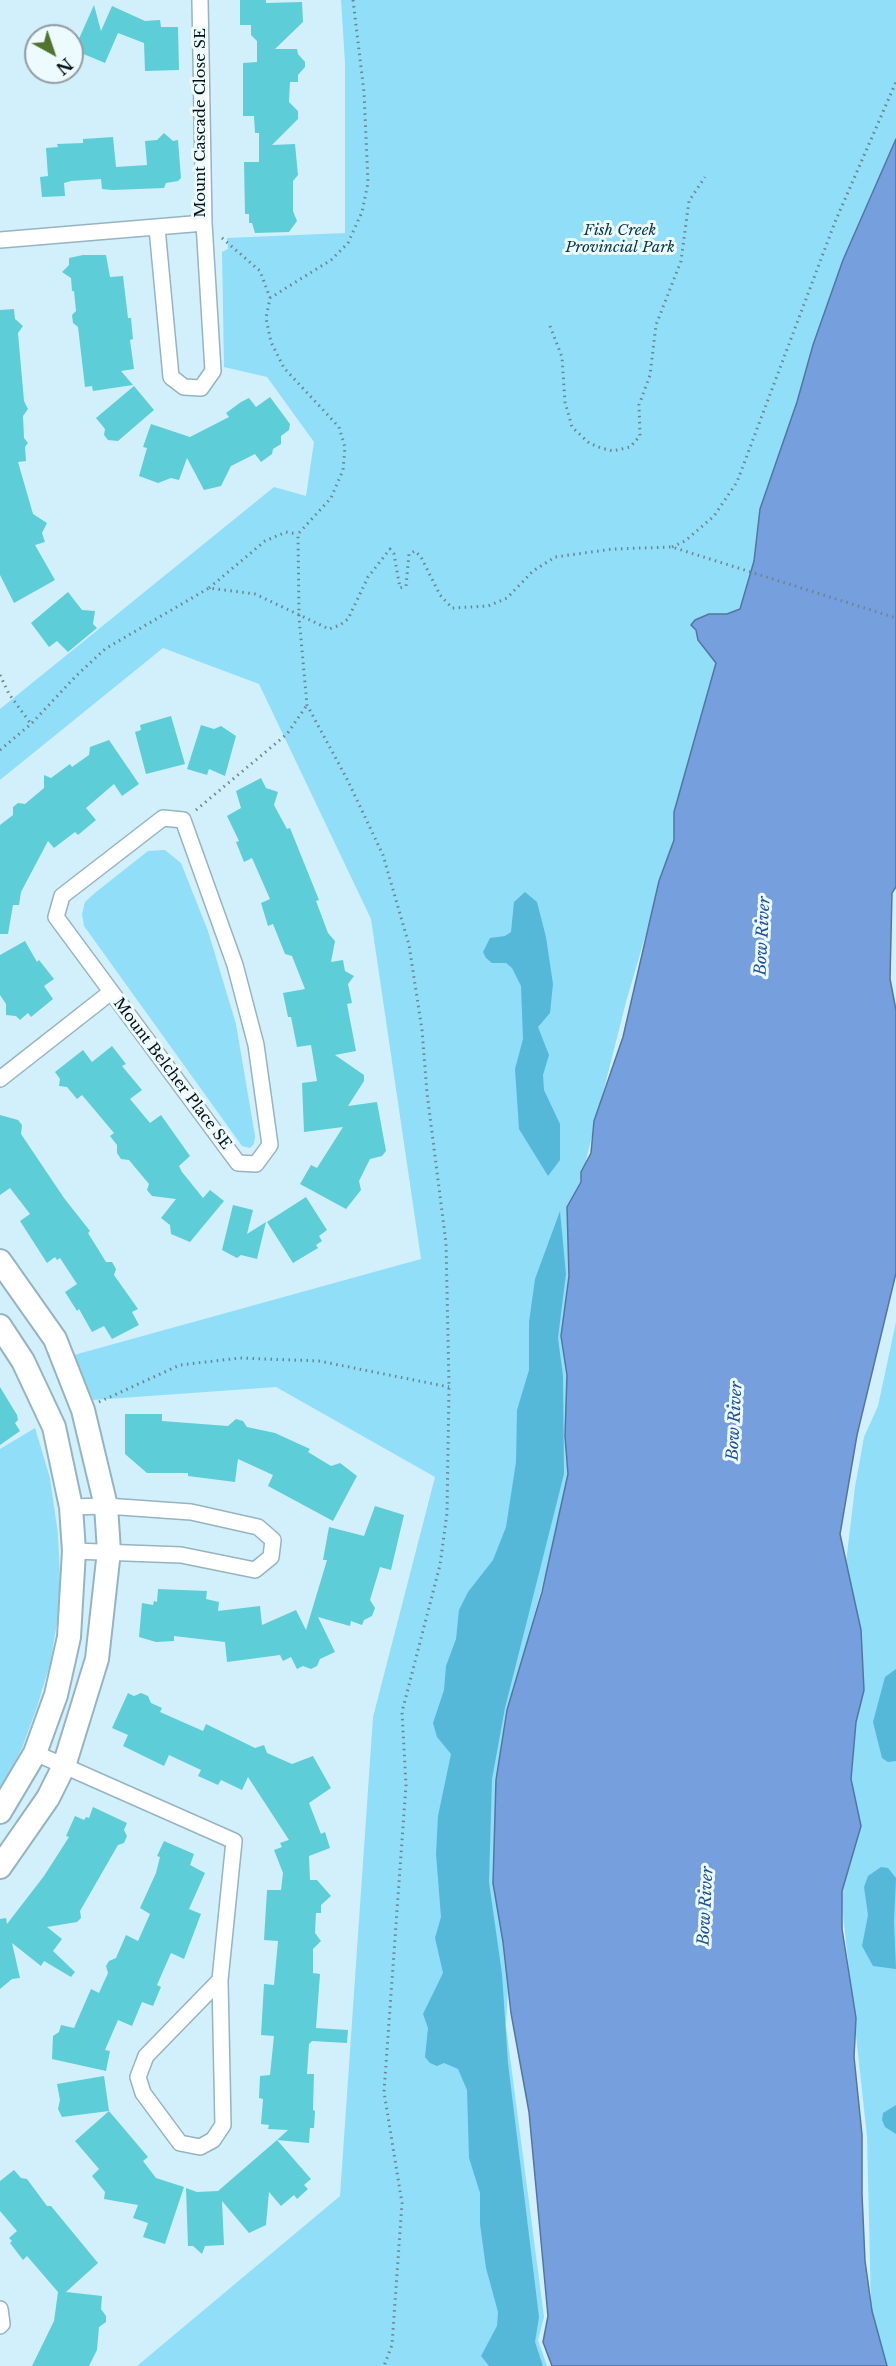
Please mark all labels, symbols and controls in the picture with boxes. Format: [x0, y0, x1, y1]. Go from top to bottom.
north arrow [24, 24, 84, 84]
street label: Mount Cascade Close SE [192, 28, 210, 218]
text: N [52, 54, 76, 79]
park label: Fish Creek Provincial Park [565, 222, 675, 257]
water label: Bow River [751, 896, 775, 976]
street label: Mount Belcher Place SE [109, 995, 235, 1153]
water label: Bow River [723, 1381, 747, 1461]
water label: Bow River [694, 1866, 718, 1946]

